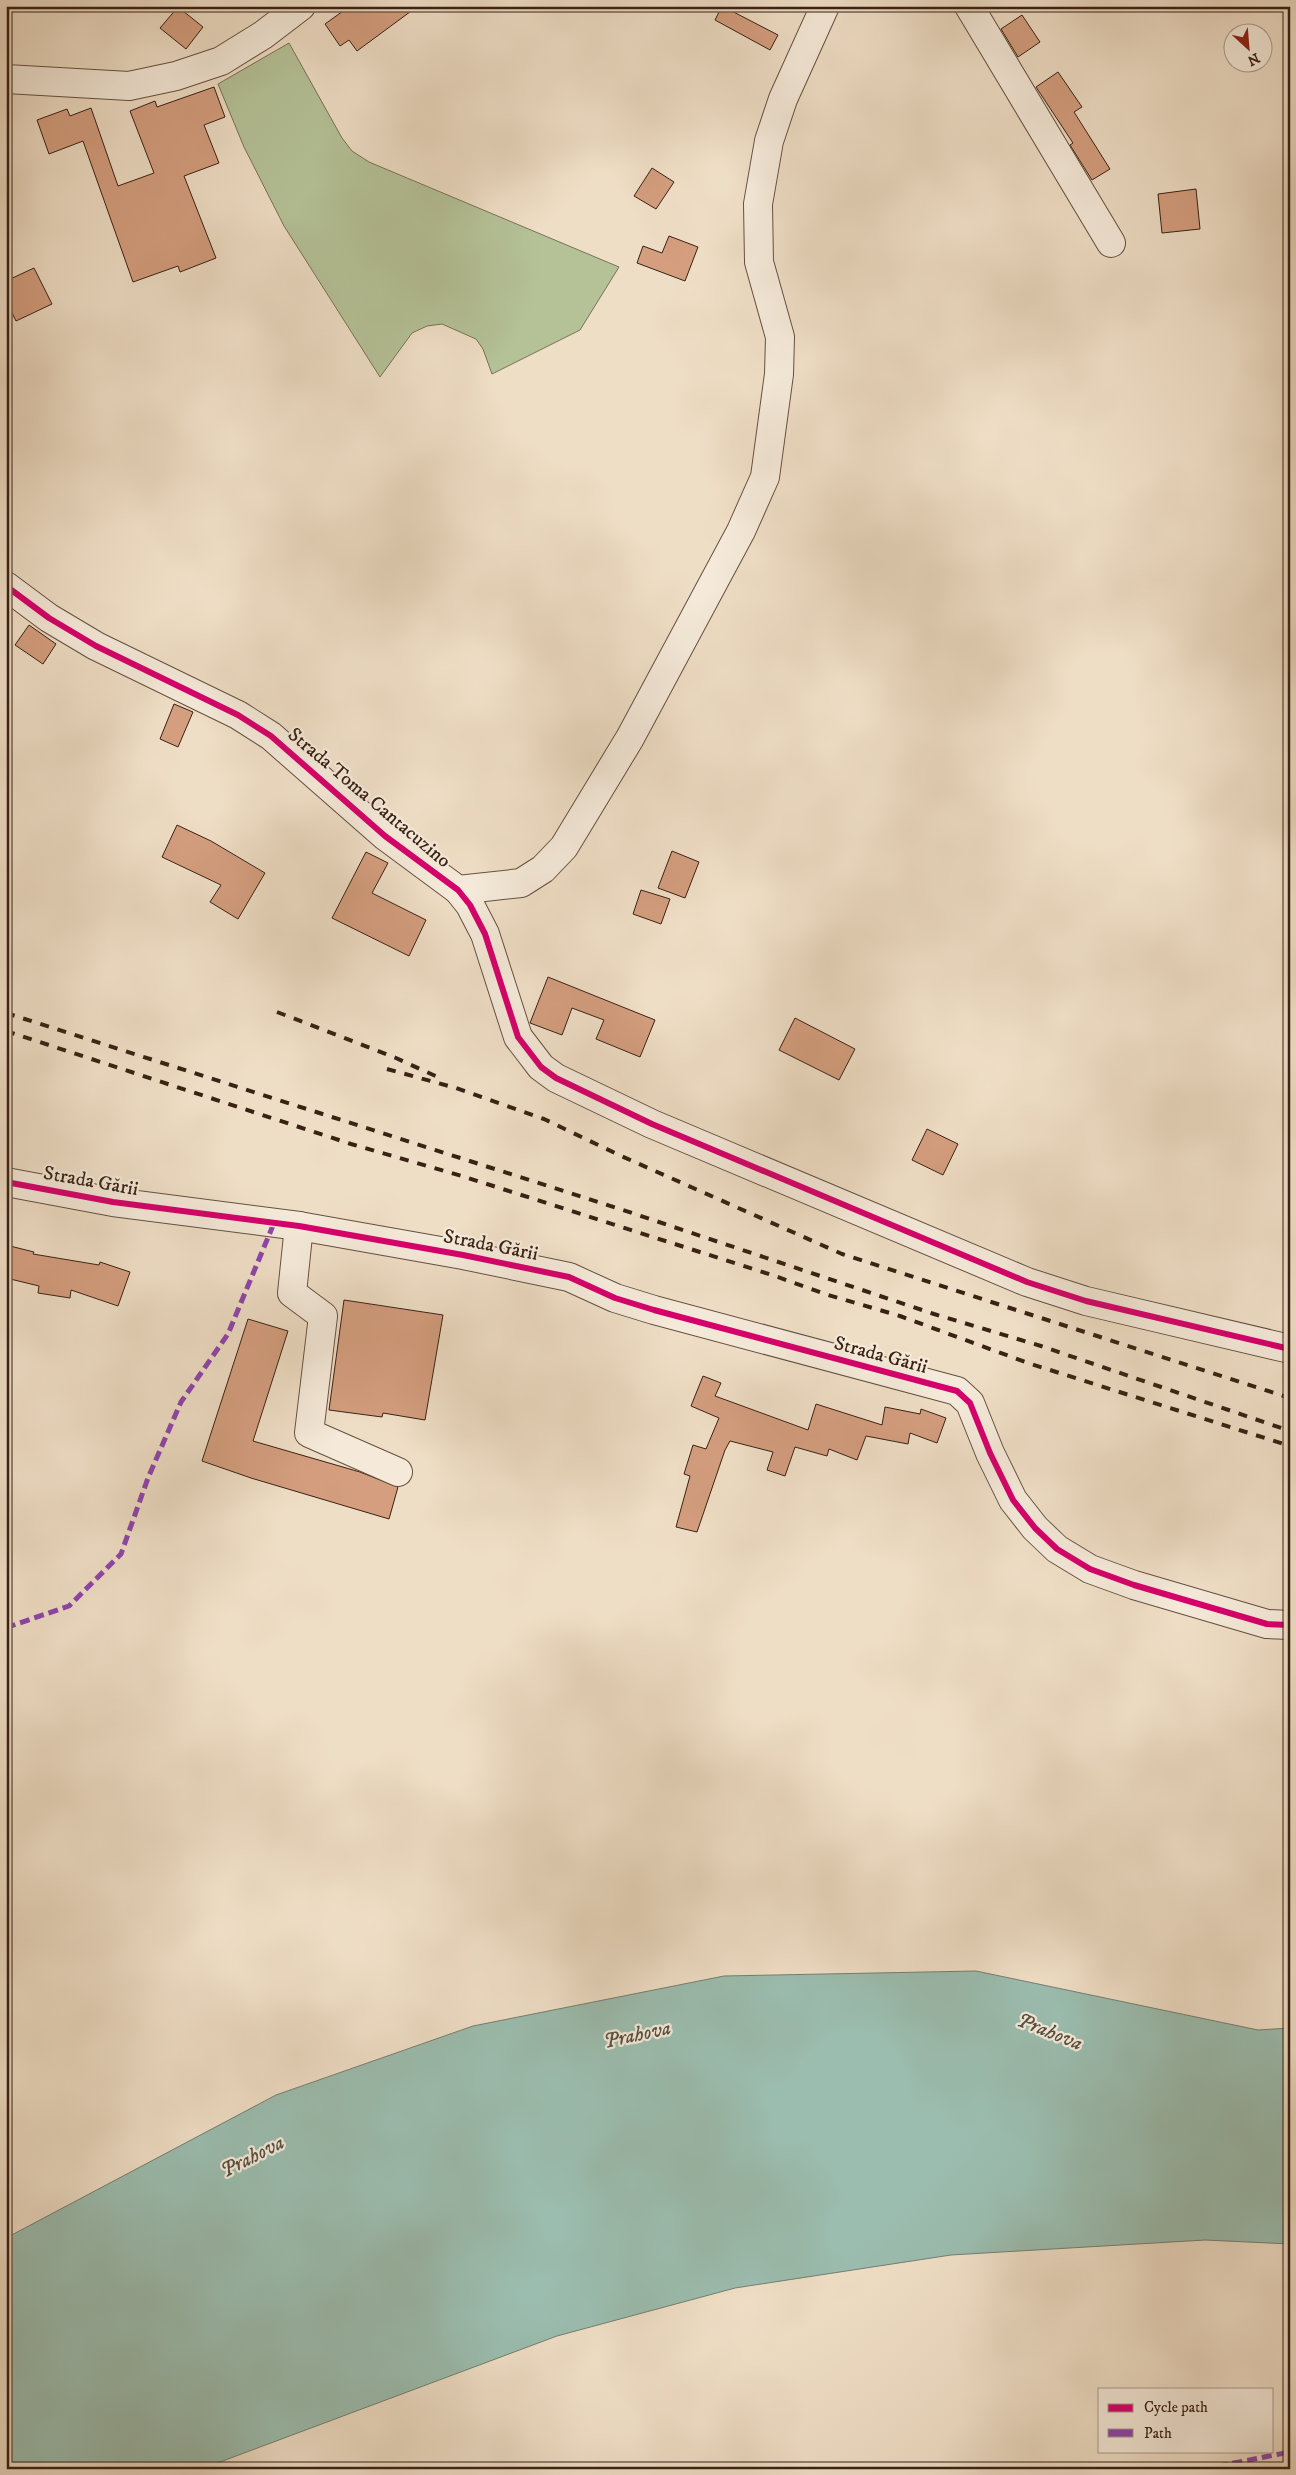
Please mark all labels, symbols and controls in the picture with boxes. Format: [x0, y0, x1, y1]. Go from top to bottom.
north arrow [1224, 22, 1274, 72]
text: N [1244, 48, 1262, 70]
street label: Strada Toma Cantacuzino [282, 723, 456, 874]
street label: Strada Gării [41, 1161, 140, 1202]
street label: Strada Gării [441, 1224, 540, 1267]
street label: Strada Gării [831, 1331, 930, 1380]
water label: Prahova [1013, 2007, 1086, 2057]
water label: Prahova [601, 2015, 673, 2055]
water label: Prahova [216, 2130, 289, 2184]
legend [1098, 2388, 1274, 2452]
text: Cycle path [1144, 2398, 1208, 2417]
text: Path [1144, 2424, 1172, 2443]

